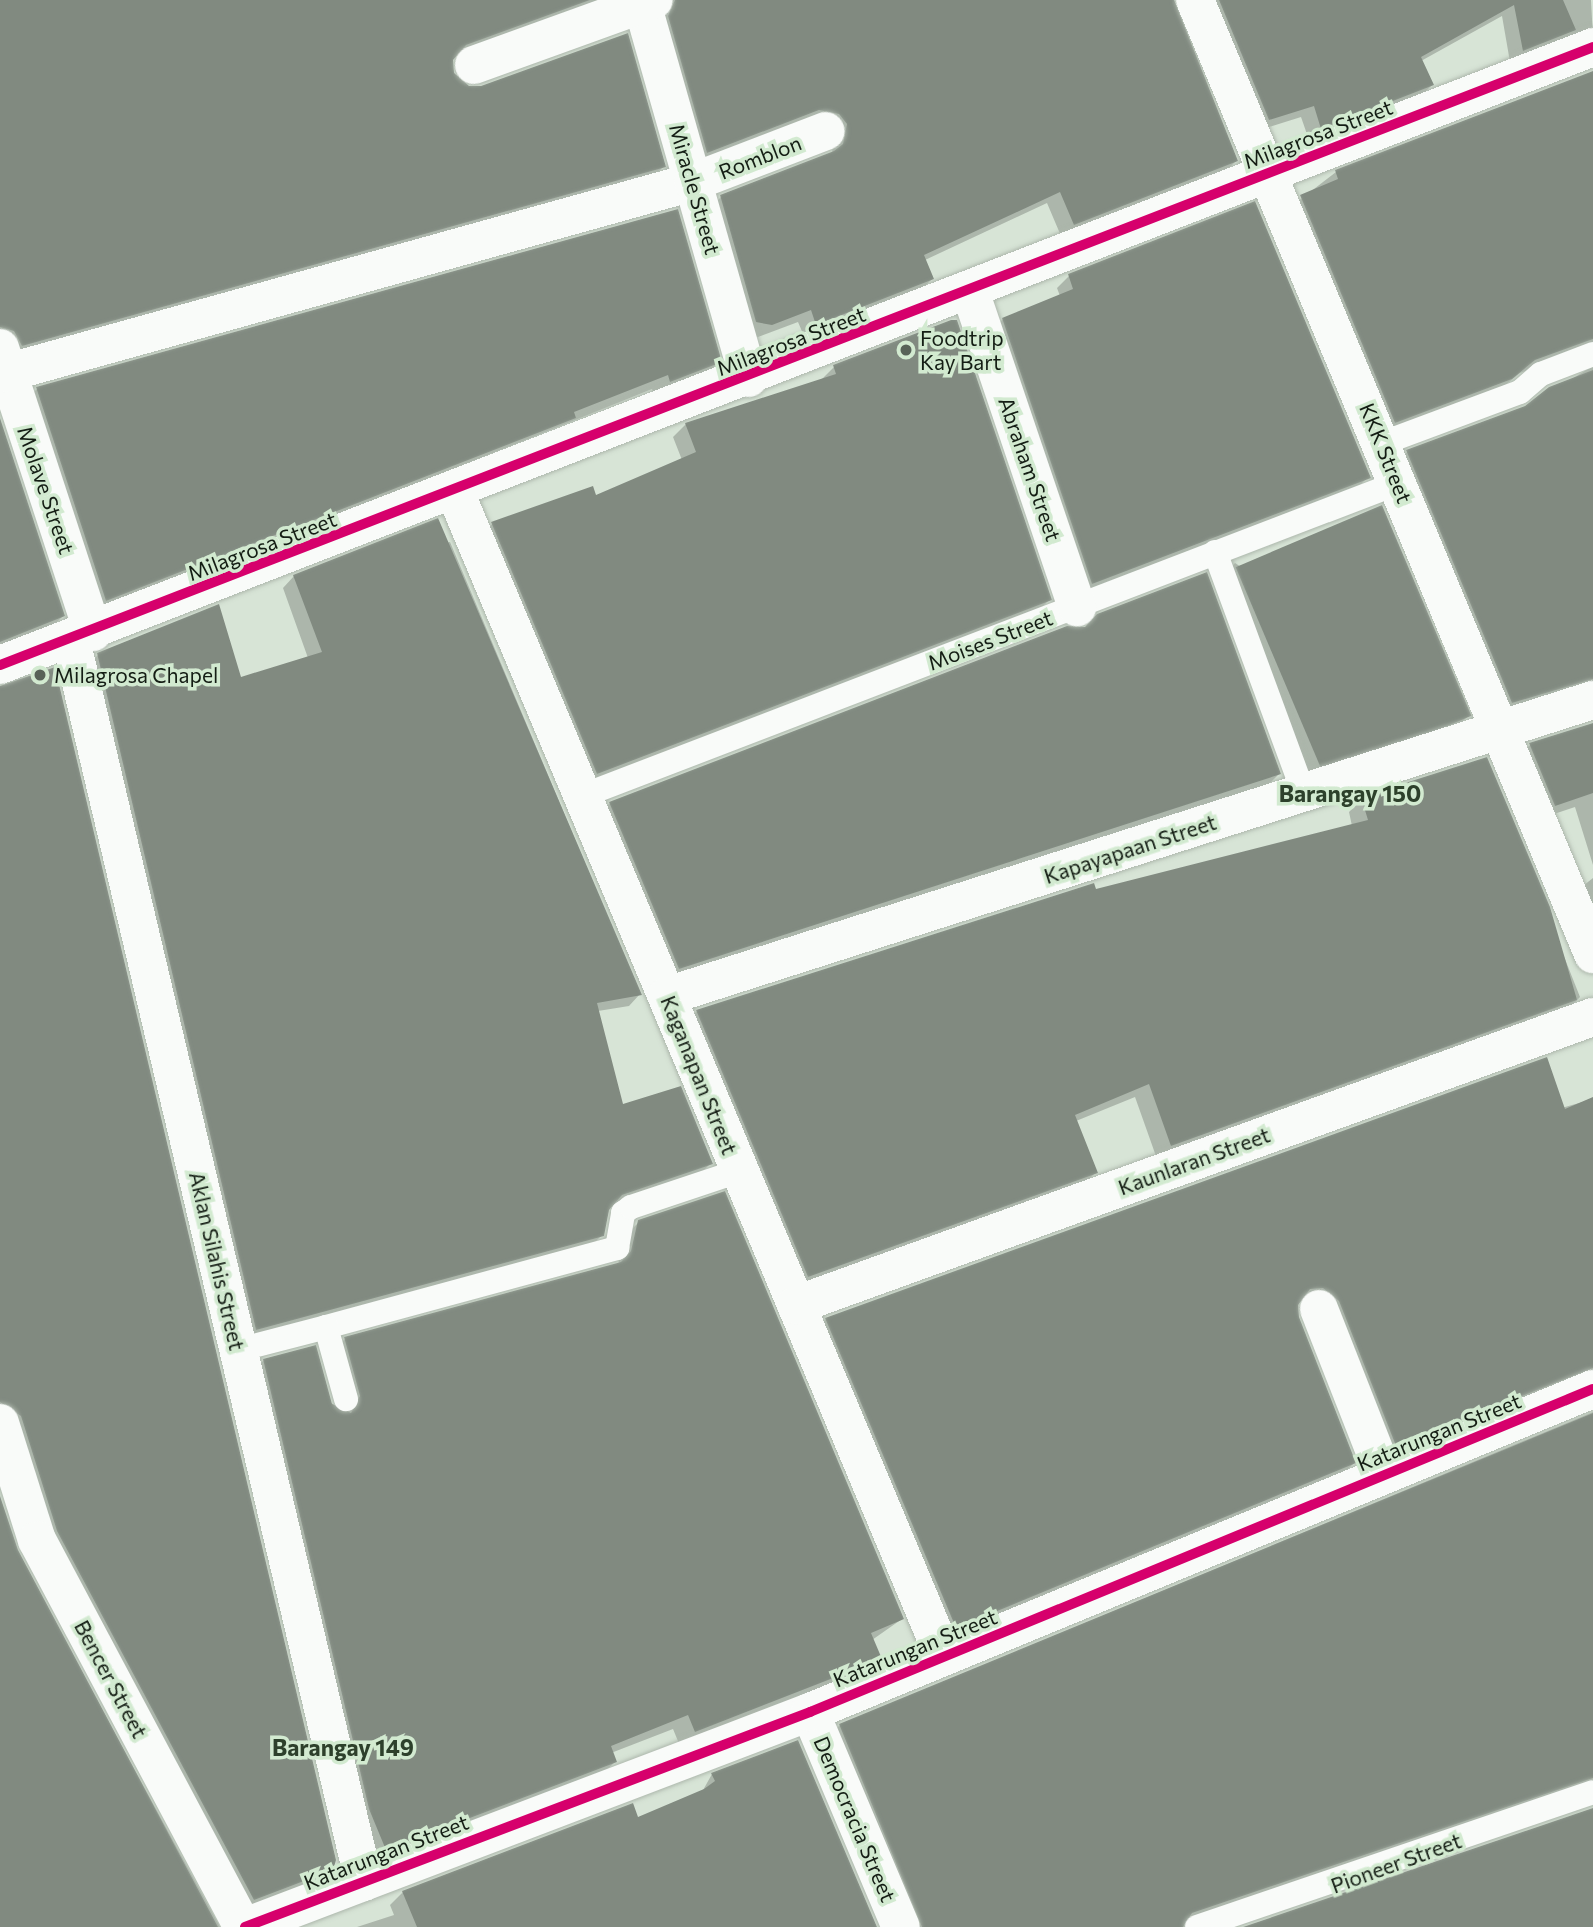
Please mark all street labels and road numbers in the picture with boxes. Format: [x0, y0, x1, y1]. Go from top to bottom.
street label: Milagrosa Street [1240, 94, 1396, 174]
street label: Miracle Street [664, 121, 726, 257]
street label: Romblon [715, 130, 805, 184]
street label: Milagrosa Street [713, 301, 869, 381]
street label: Abraham Street [994, 394, 1066, 544]
street label: KKK Street [1355, 399, 1417, 507]
street label: Molave Street [12, 423, 80, 557]
street label: Milagrosa Street [184, 506, 340, 586]
street label: Moises Street [924, 605, 1056, 675]
street label: Kapayapaan Street [1041, 809, 1219, 889]
street label: Kaganapan Street [656, 992, 742, 1158]
street label: Kaunlaran Street [1115, 1122, 1273, 1200]
street label: Aklan Silahis Street [184, 1169, 250, 1353]
street label: Katarungan Street [1353, 1388, 1525, 1476]
street label: Katarungan Street [829, 1604, 1001, 1692]
street label: Bencer Street [69, 1616, 153, 1742]
street label: Democracia Street [809, 1733, 901, 1905]
street label: Katarungan Street [300, 1809, 472, 1895]
street label: Pioneer Street [1327, 1828, 1465, 1898]

